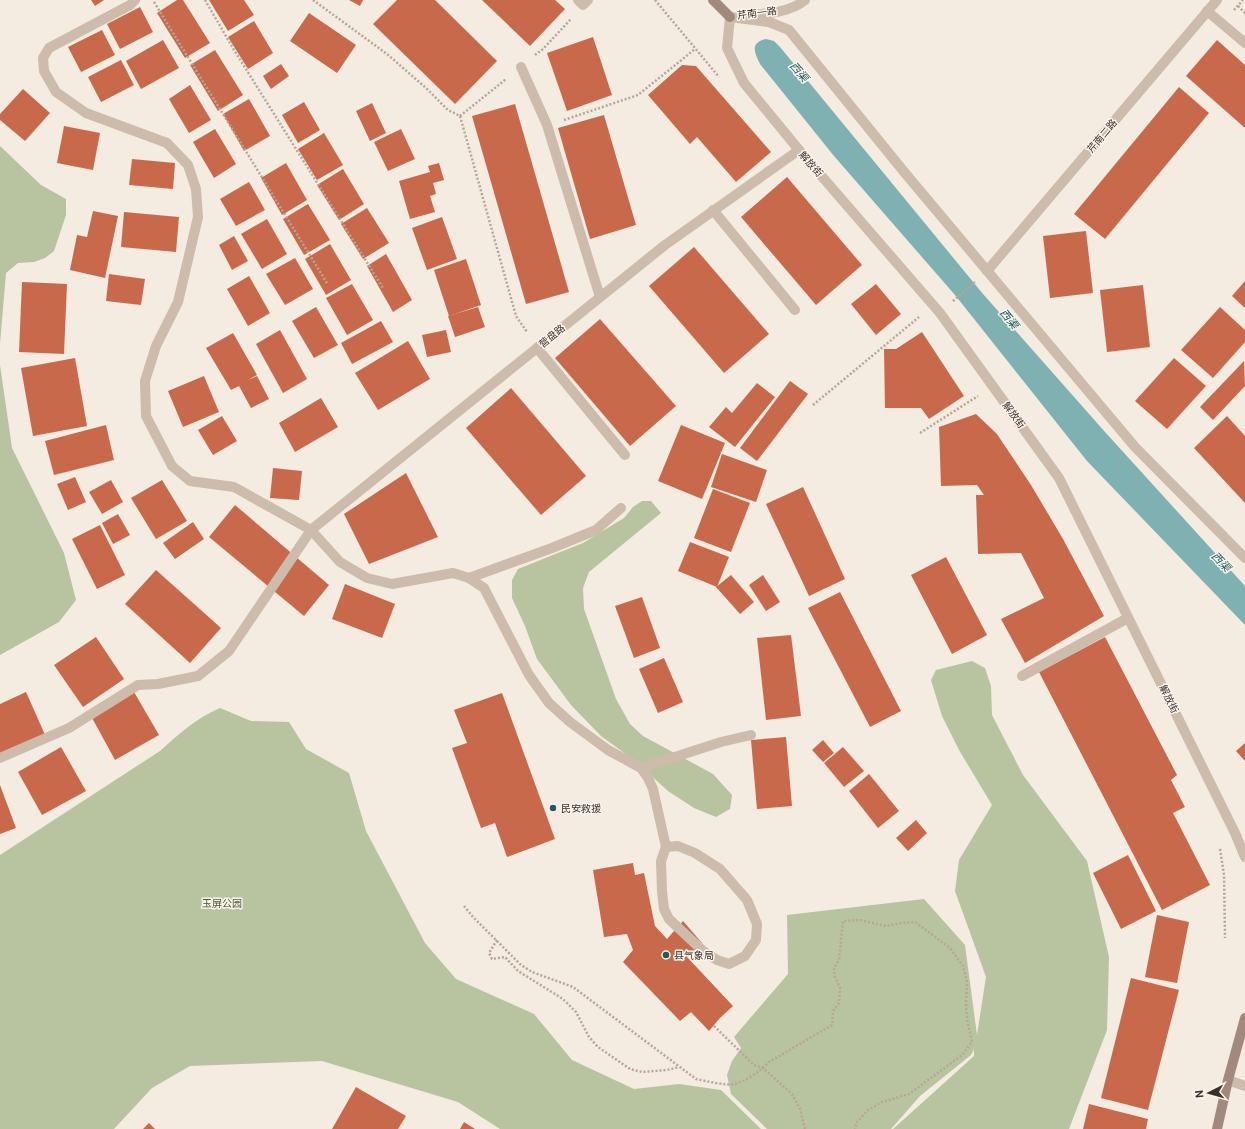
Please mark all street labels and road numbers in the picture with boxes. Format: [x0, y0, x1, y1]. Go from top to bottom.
street label: 芹南一路 [736, 5, 778, 21]
street label: 芹南二路 [1085, 117, 1119, 155]
street label: 解放街 [797, 149, 825, 179]
street label: 营盘路 [537, 322, 567, 350]
street label: 解放街 [1001, 400, 1027, 430]
street label: 解放街 [1157, 683, 1181, 715]

